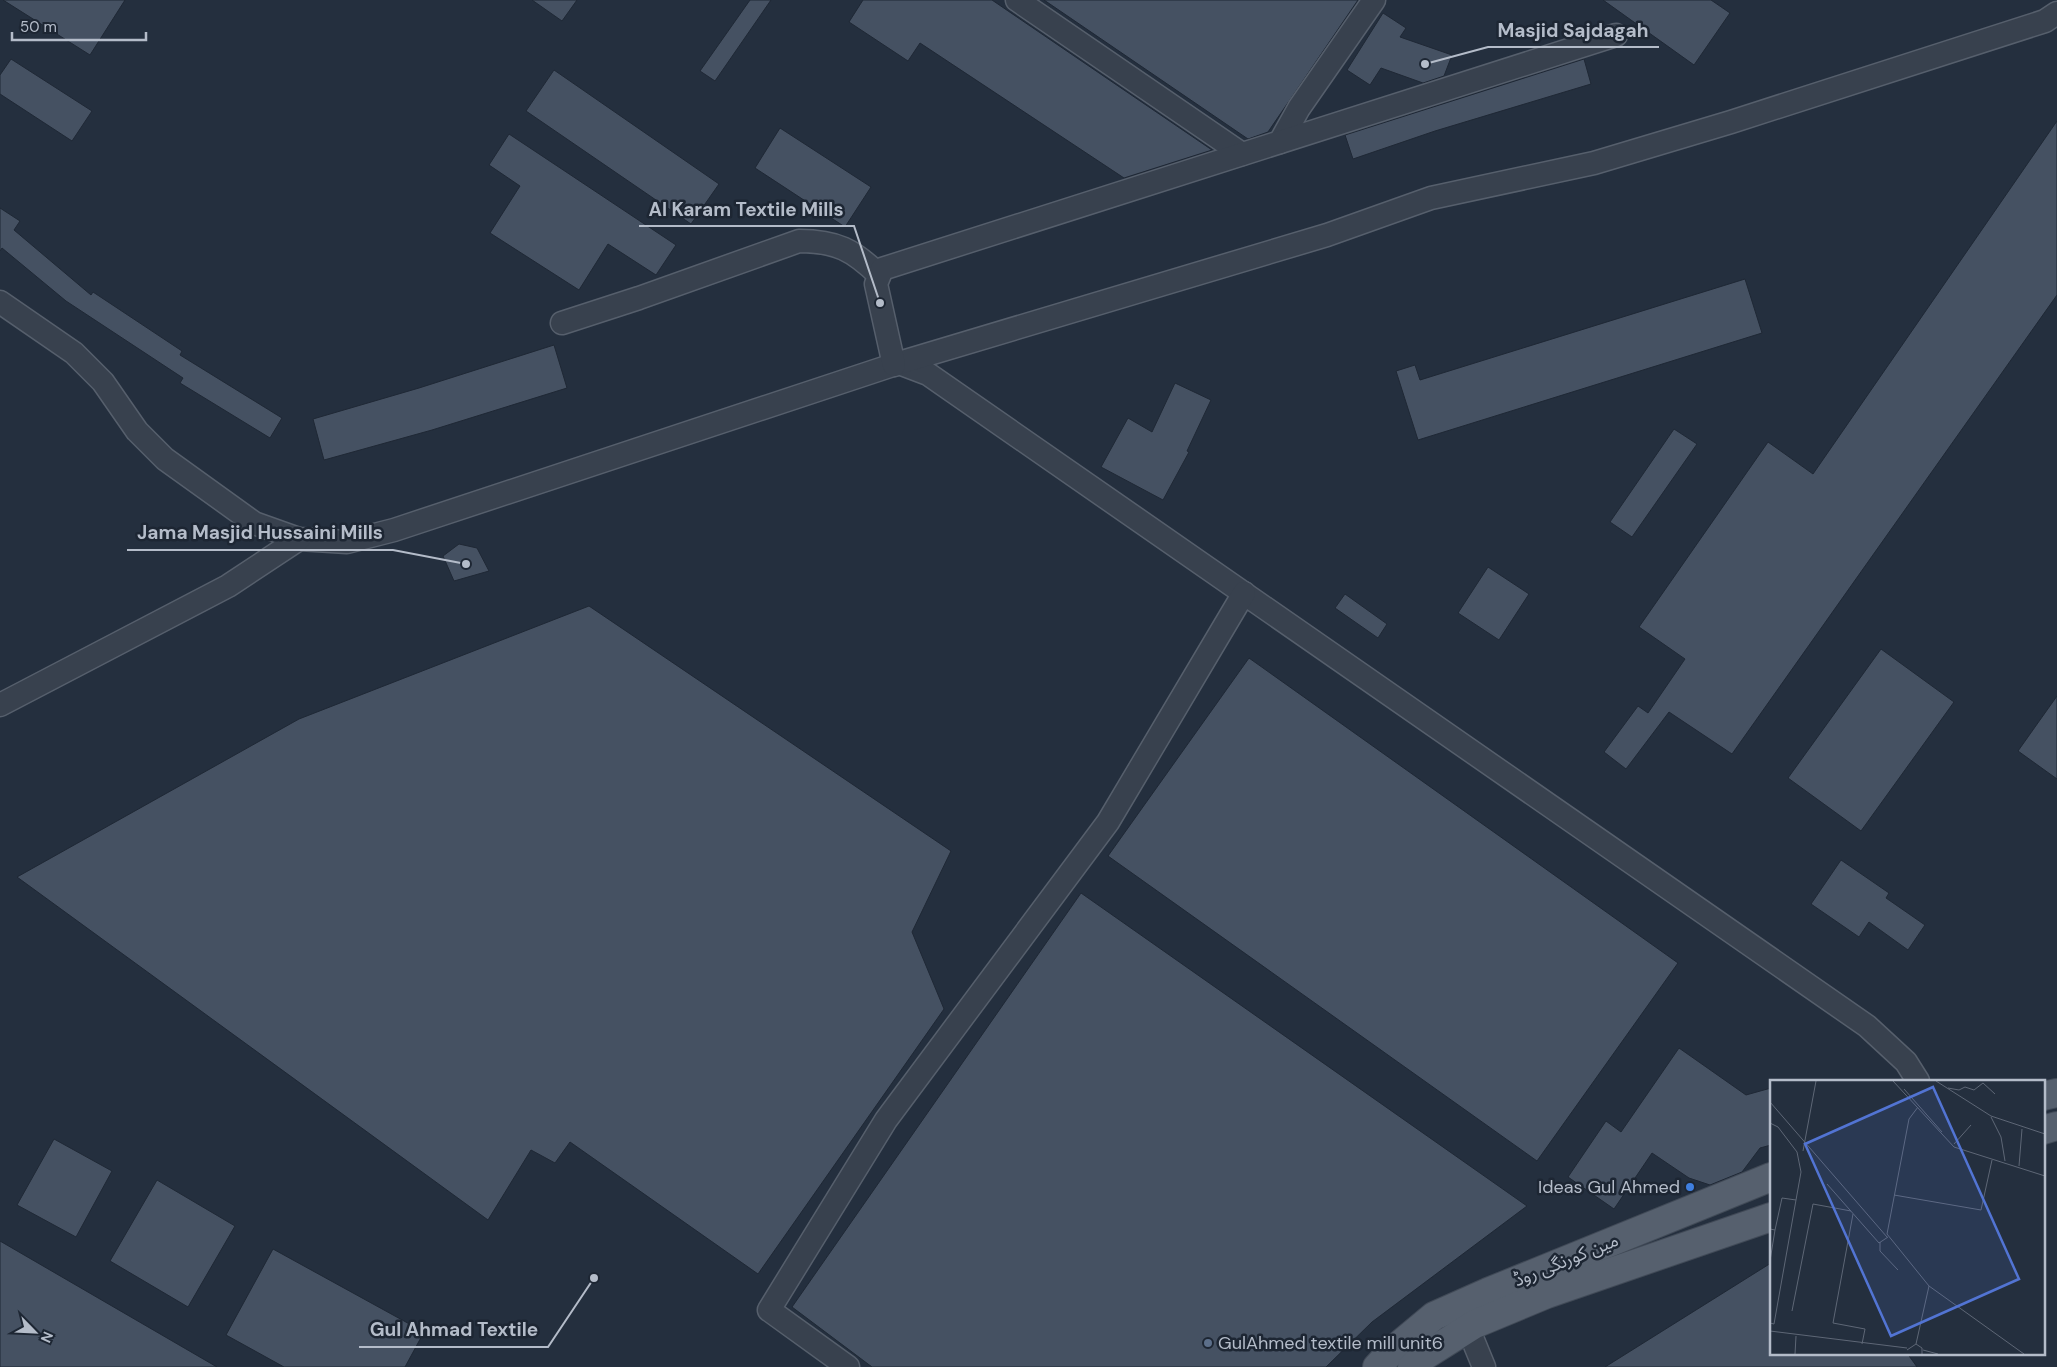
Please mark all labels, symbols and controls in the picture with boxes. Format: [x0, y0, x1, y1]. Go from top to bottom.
scale bar [12, 10, 146, 42]
callout: Masjid Sajdagah [1488, 13, 1659, 47]
text: 50 m [20, 17, 57, 37]
text: Masjid Sajdagah [1498, 18, 1649, 43]
callout: Al Karam Textile Mills [639, 192, 854, 226]
text: Al Karam Textile Mills [648, 197, 844, 222]
callout: Jama Masjid Hussaini Mills [127, 516, 393, 550]
text: Jama Masjid Hussaini Mills [137, 520, 383, 545]
inset map [1770, 1080, 2044, 1354]
place label: Ideas Gul Ahmed [1538, 1175, 1680, 1199]
marker: Ideas Gul Ahmed [1684, 1181, 1696, 1193]
street label: مین کورنگی روڈ [1510, 1228, 1622, 1292]
north arrow [10, 1307, 60, 1357]
callout: Gul Ahmad Textile [359, 1313, 548, 1347]
text: Gul Ahmad Textile [370, 1317, 538, 1342]
text: N [37, 1329, 57, 1346]
place label: GulAhmed textile mill unit6 [1218, 1331, 1443, 1355]
marker: GulAhmed textile mill unit6 [1202, 1337, 1214, 1349]

